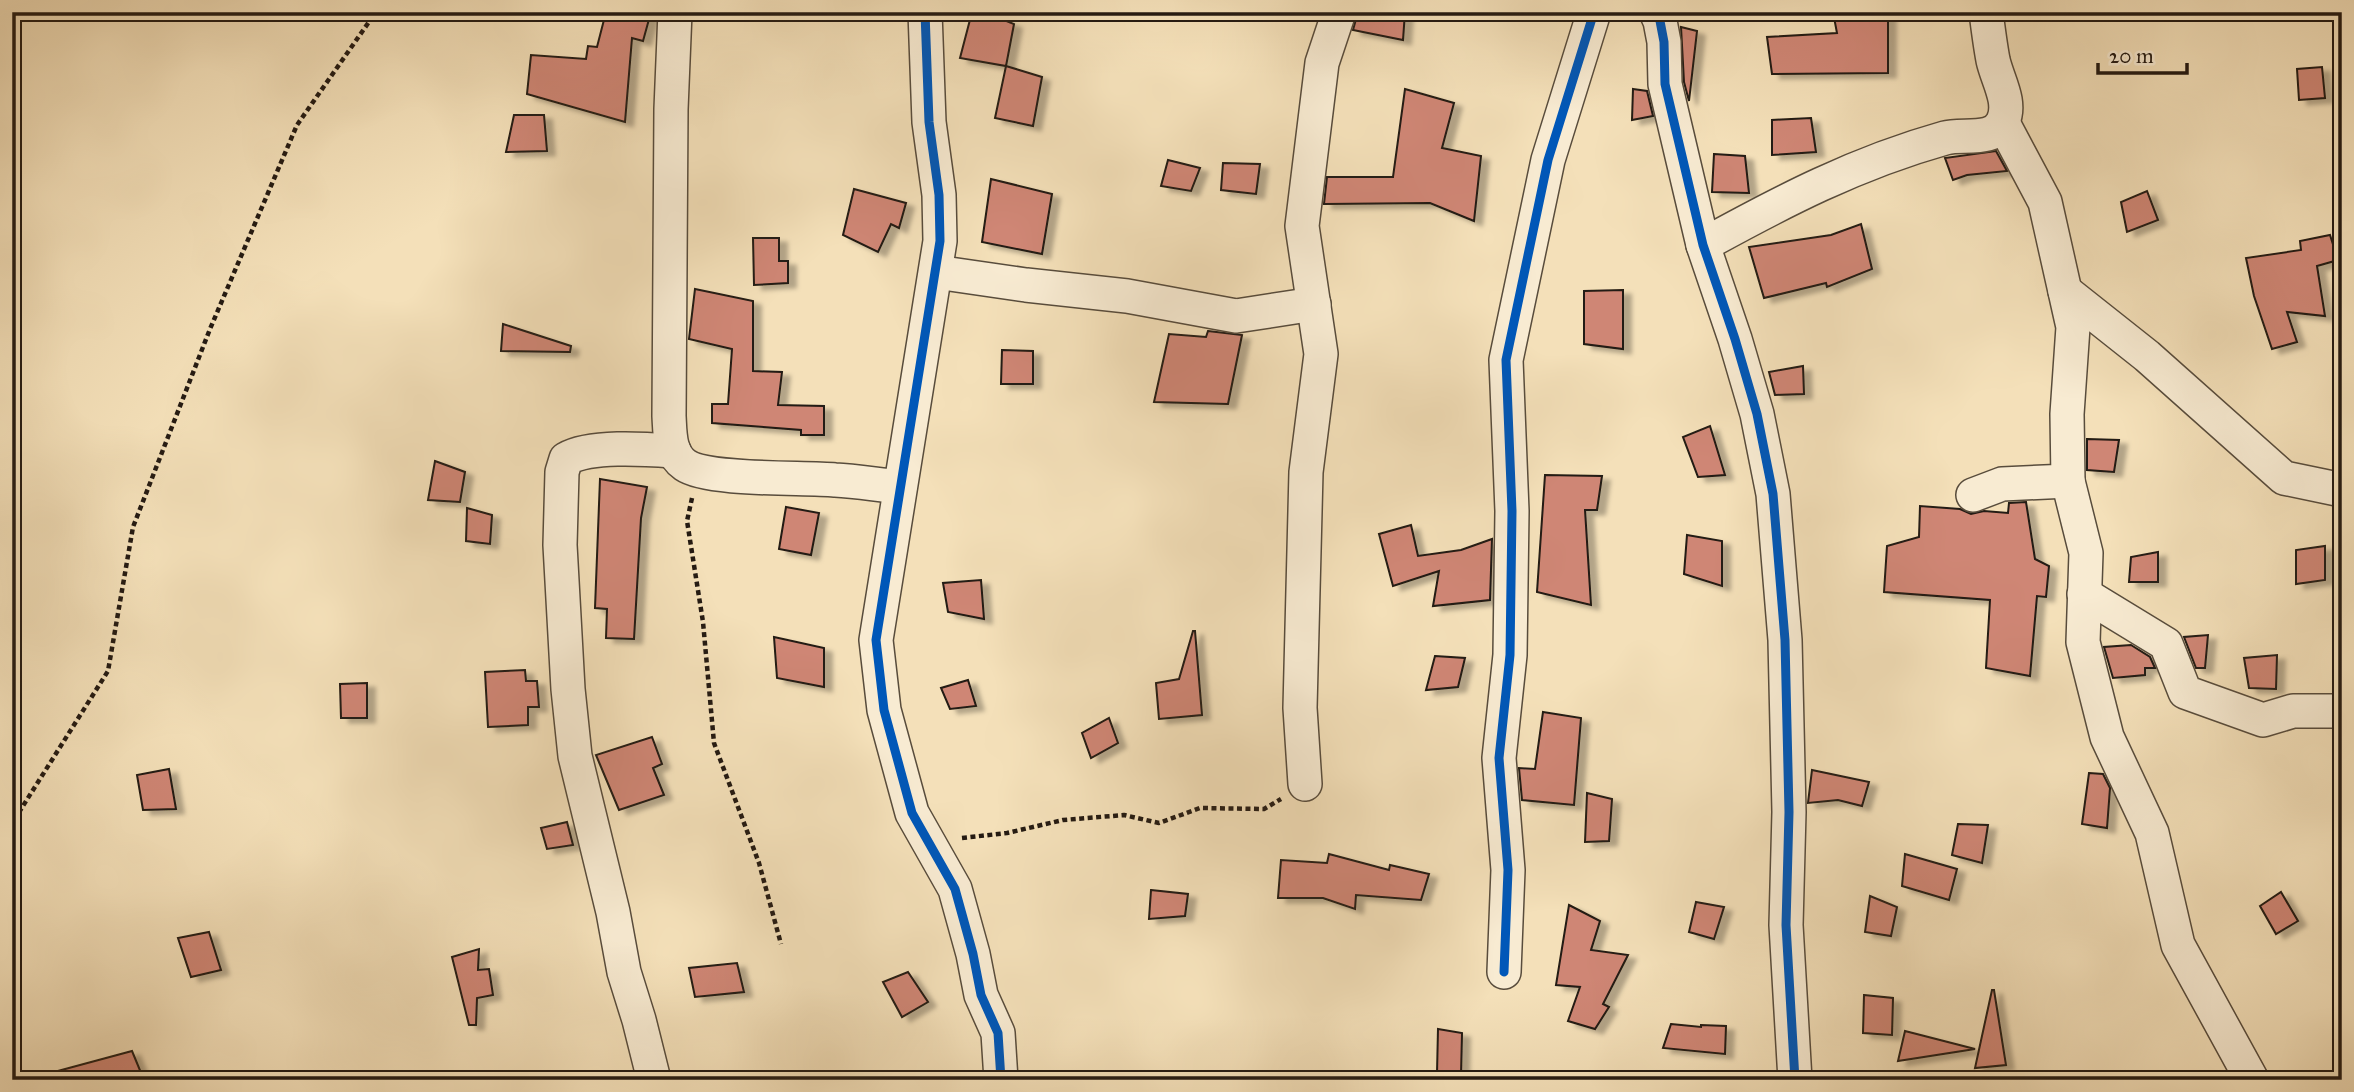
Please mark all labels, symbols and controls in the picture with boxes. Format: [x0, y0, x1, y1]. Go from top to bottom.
scale bar [2098, 32, 2188, 76]
text: 20 m [2109, 43, 2154, 69]

